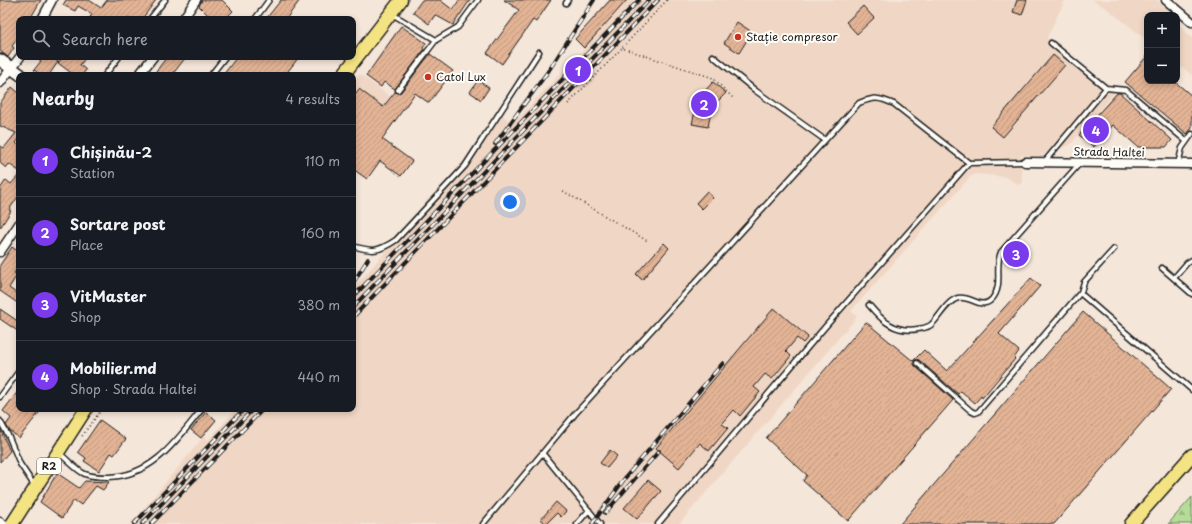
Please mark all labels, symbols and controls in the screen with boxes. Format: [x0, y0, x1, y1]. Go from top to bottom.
map controls [1144, 12, 1180, 84]
button: + [1144, 12, 1180, 48]
search box [16, 16, 356, 60]
icon: search [30, 27, 52, 49]
text: Search here [62, 27, 148, 50]
place label: Stație compresor [746, 28, 839, 45]
marker: Stație compresor [733, 32, 743, 42]
button: − [1144, 48, 1180, 84]
pin: 1 [565, 55, 591, 85]
place label: Catol Lux [436, 68, 486, 85]
marker: Catol Lux [423, 72, 433, 82]
text: Nearby [32, 85, 94, 111]
text: 4 results [286, 89, 340, 108]
pin: 2 [691, 89, 717, 119]
pin: 4 [1083, 115, 1109, 145]
text: Chișinău-2 [70, 140, 152, 163]
street label: Strada Haltei [1073, 142, 1145, 161]
text: 1 [42, 151, 48, 170]
text: 110 m [305, 151, 340, 170]
text: Station [70, 163, 115, 182]
your location [500, 192, 520, 212]
text: Sortare post [70, 212, 166, 235]
text: 2 [40, 223, 50, 242]
text: 160 m [301, 223, 340, 242]
text: Place [70, 235, 103, 254]
pin: 3 [1003, 239, 1029, 269]
text: VitMaster [70, 284, 147, 307]
text: 3 [41, 295, 49, 314]
text: 380 m [297, 295, 340, 314]
text: Shop [70, 307, 101, 326]
text: Mobilier.md [70, 356, 157, 379]
text: 4 [41, 367, 49, 386]
text: 440 m [297, 367, 340, 386]
text: Shop · Strada Haltei [70, 379, 197, 398]
road number: R2 [37, 458, 61, 474]

